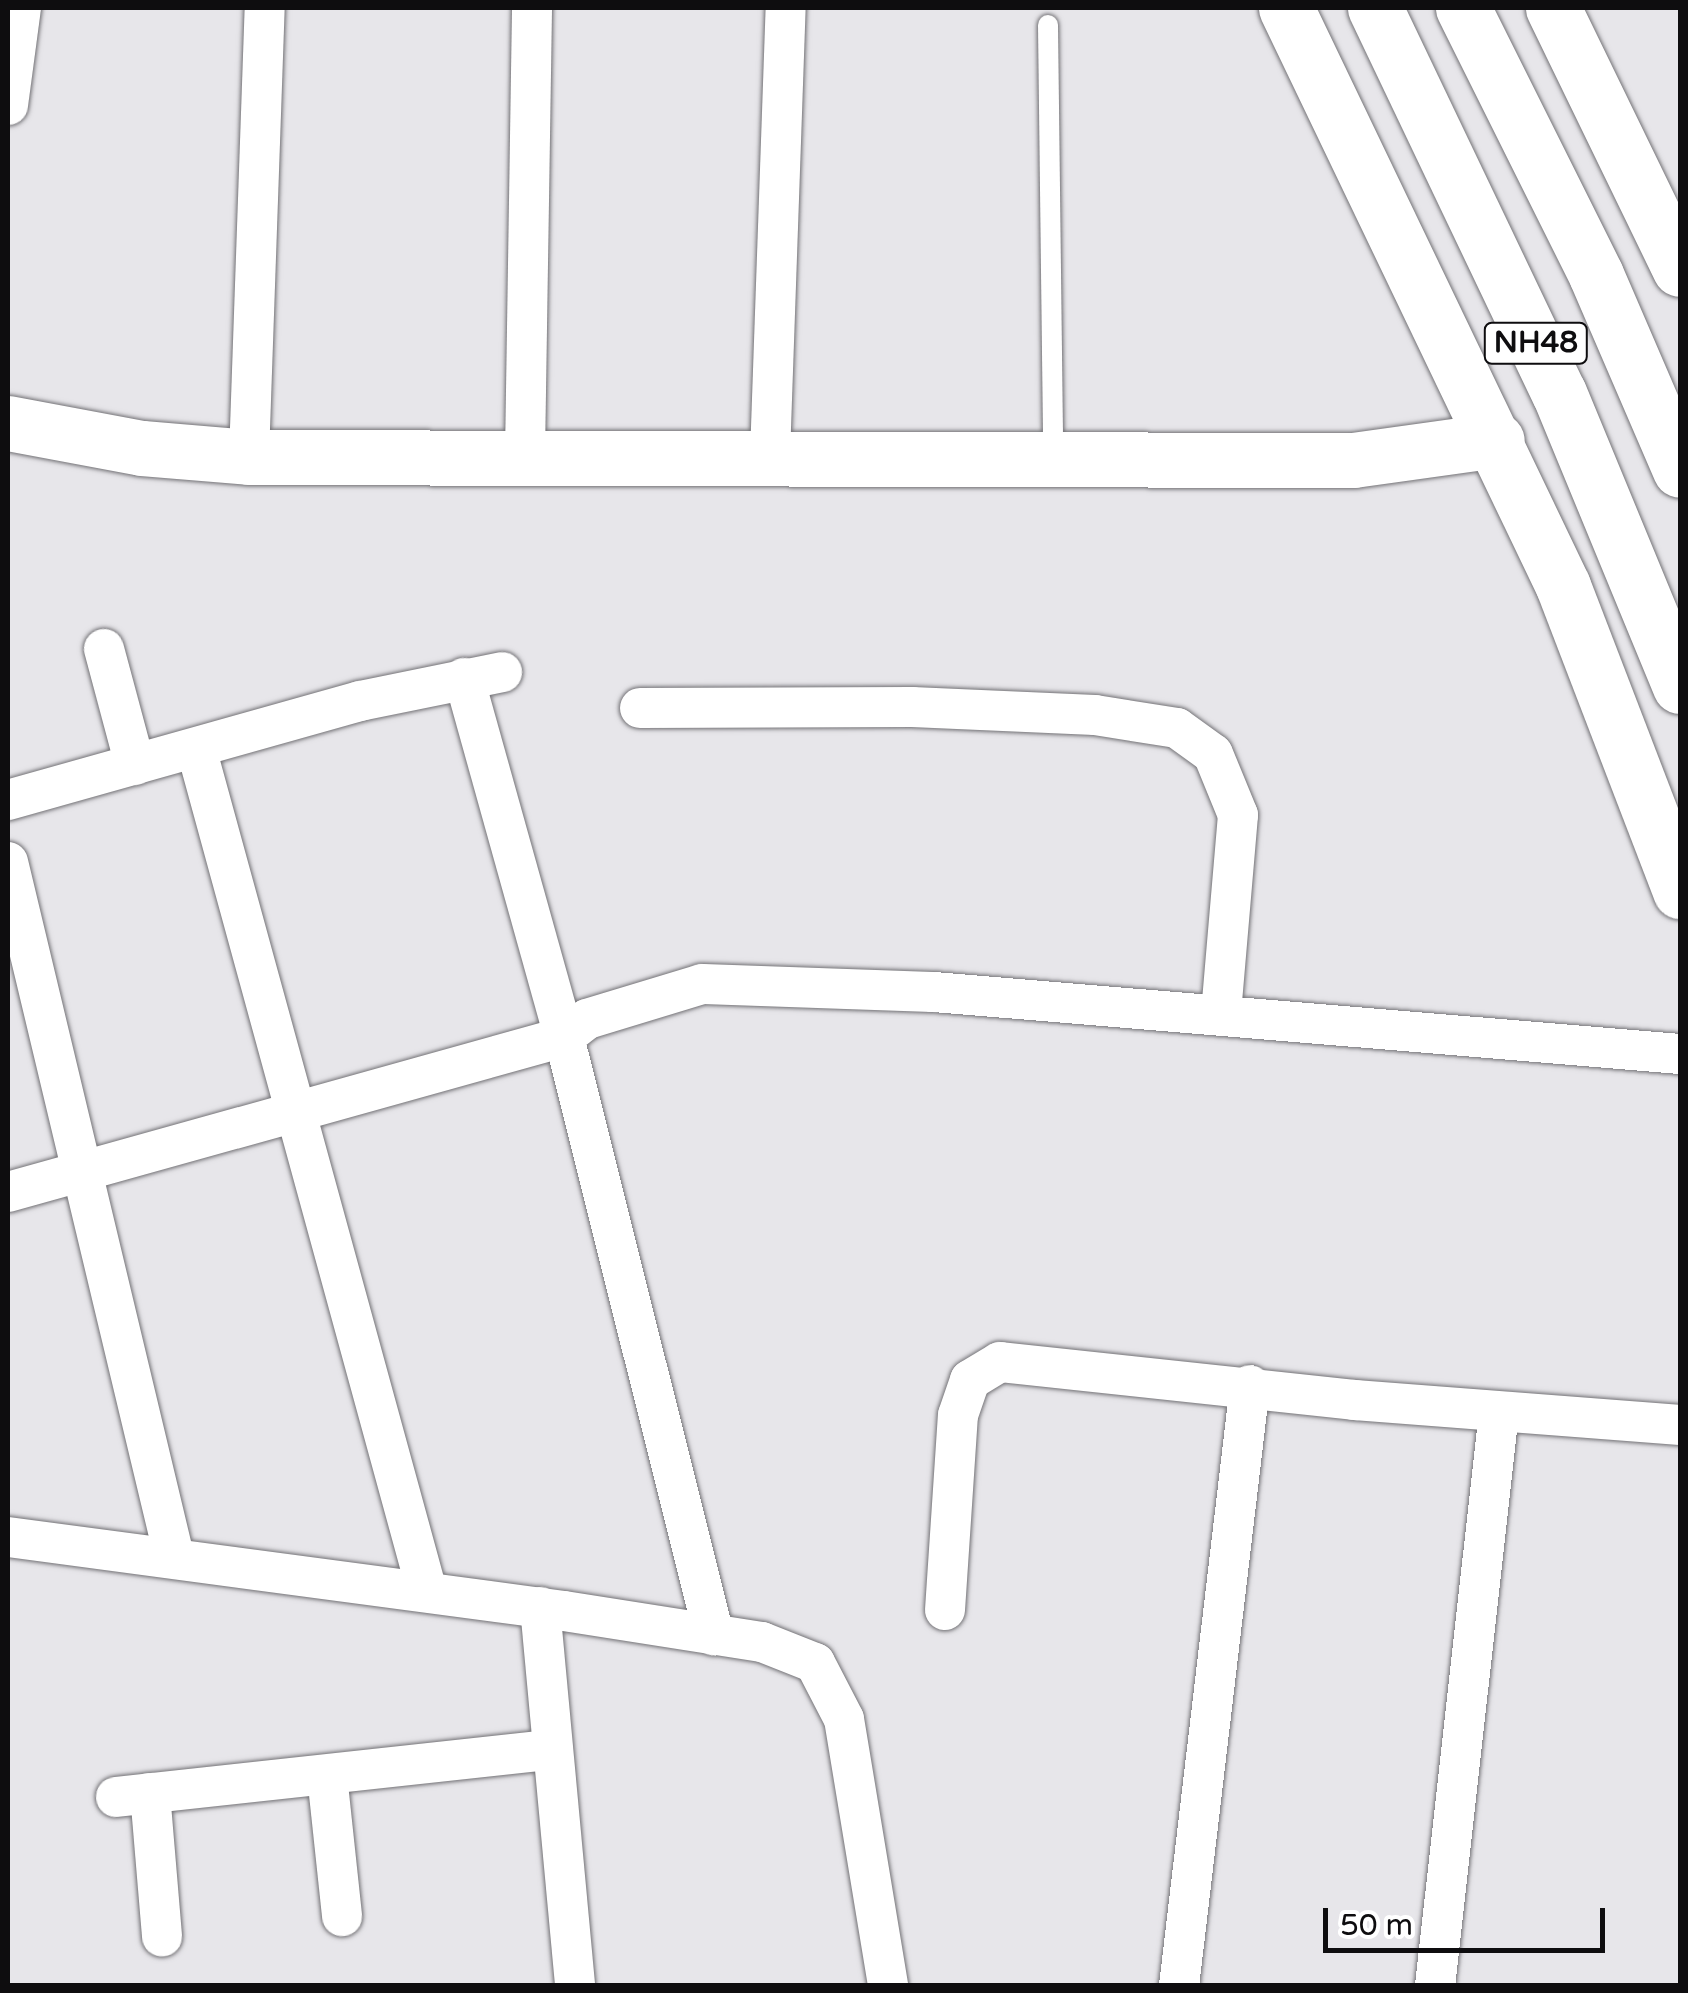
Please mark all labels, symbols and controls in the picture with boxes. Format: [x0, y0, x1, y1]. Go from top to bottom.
road number: NH48 [1484, 318, 1588, 368]
scale bar [1328, 1888, 1610, 1950]
text: 50 m [1340, 1907, 1413, 1944]

